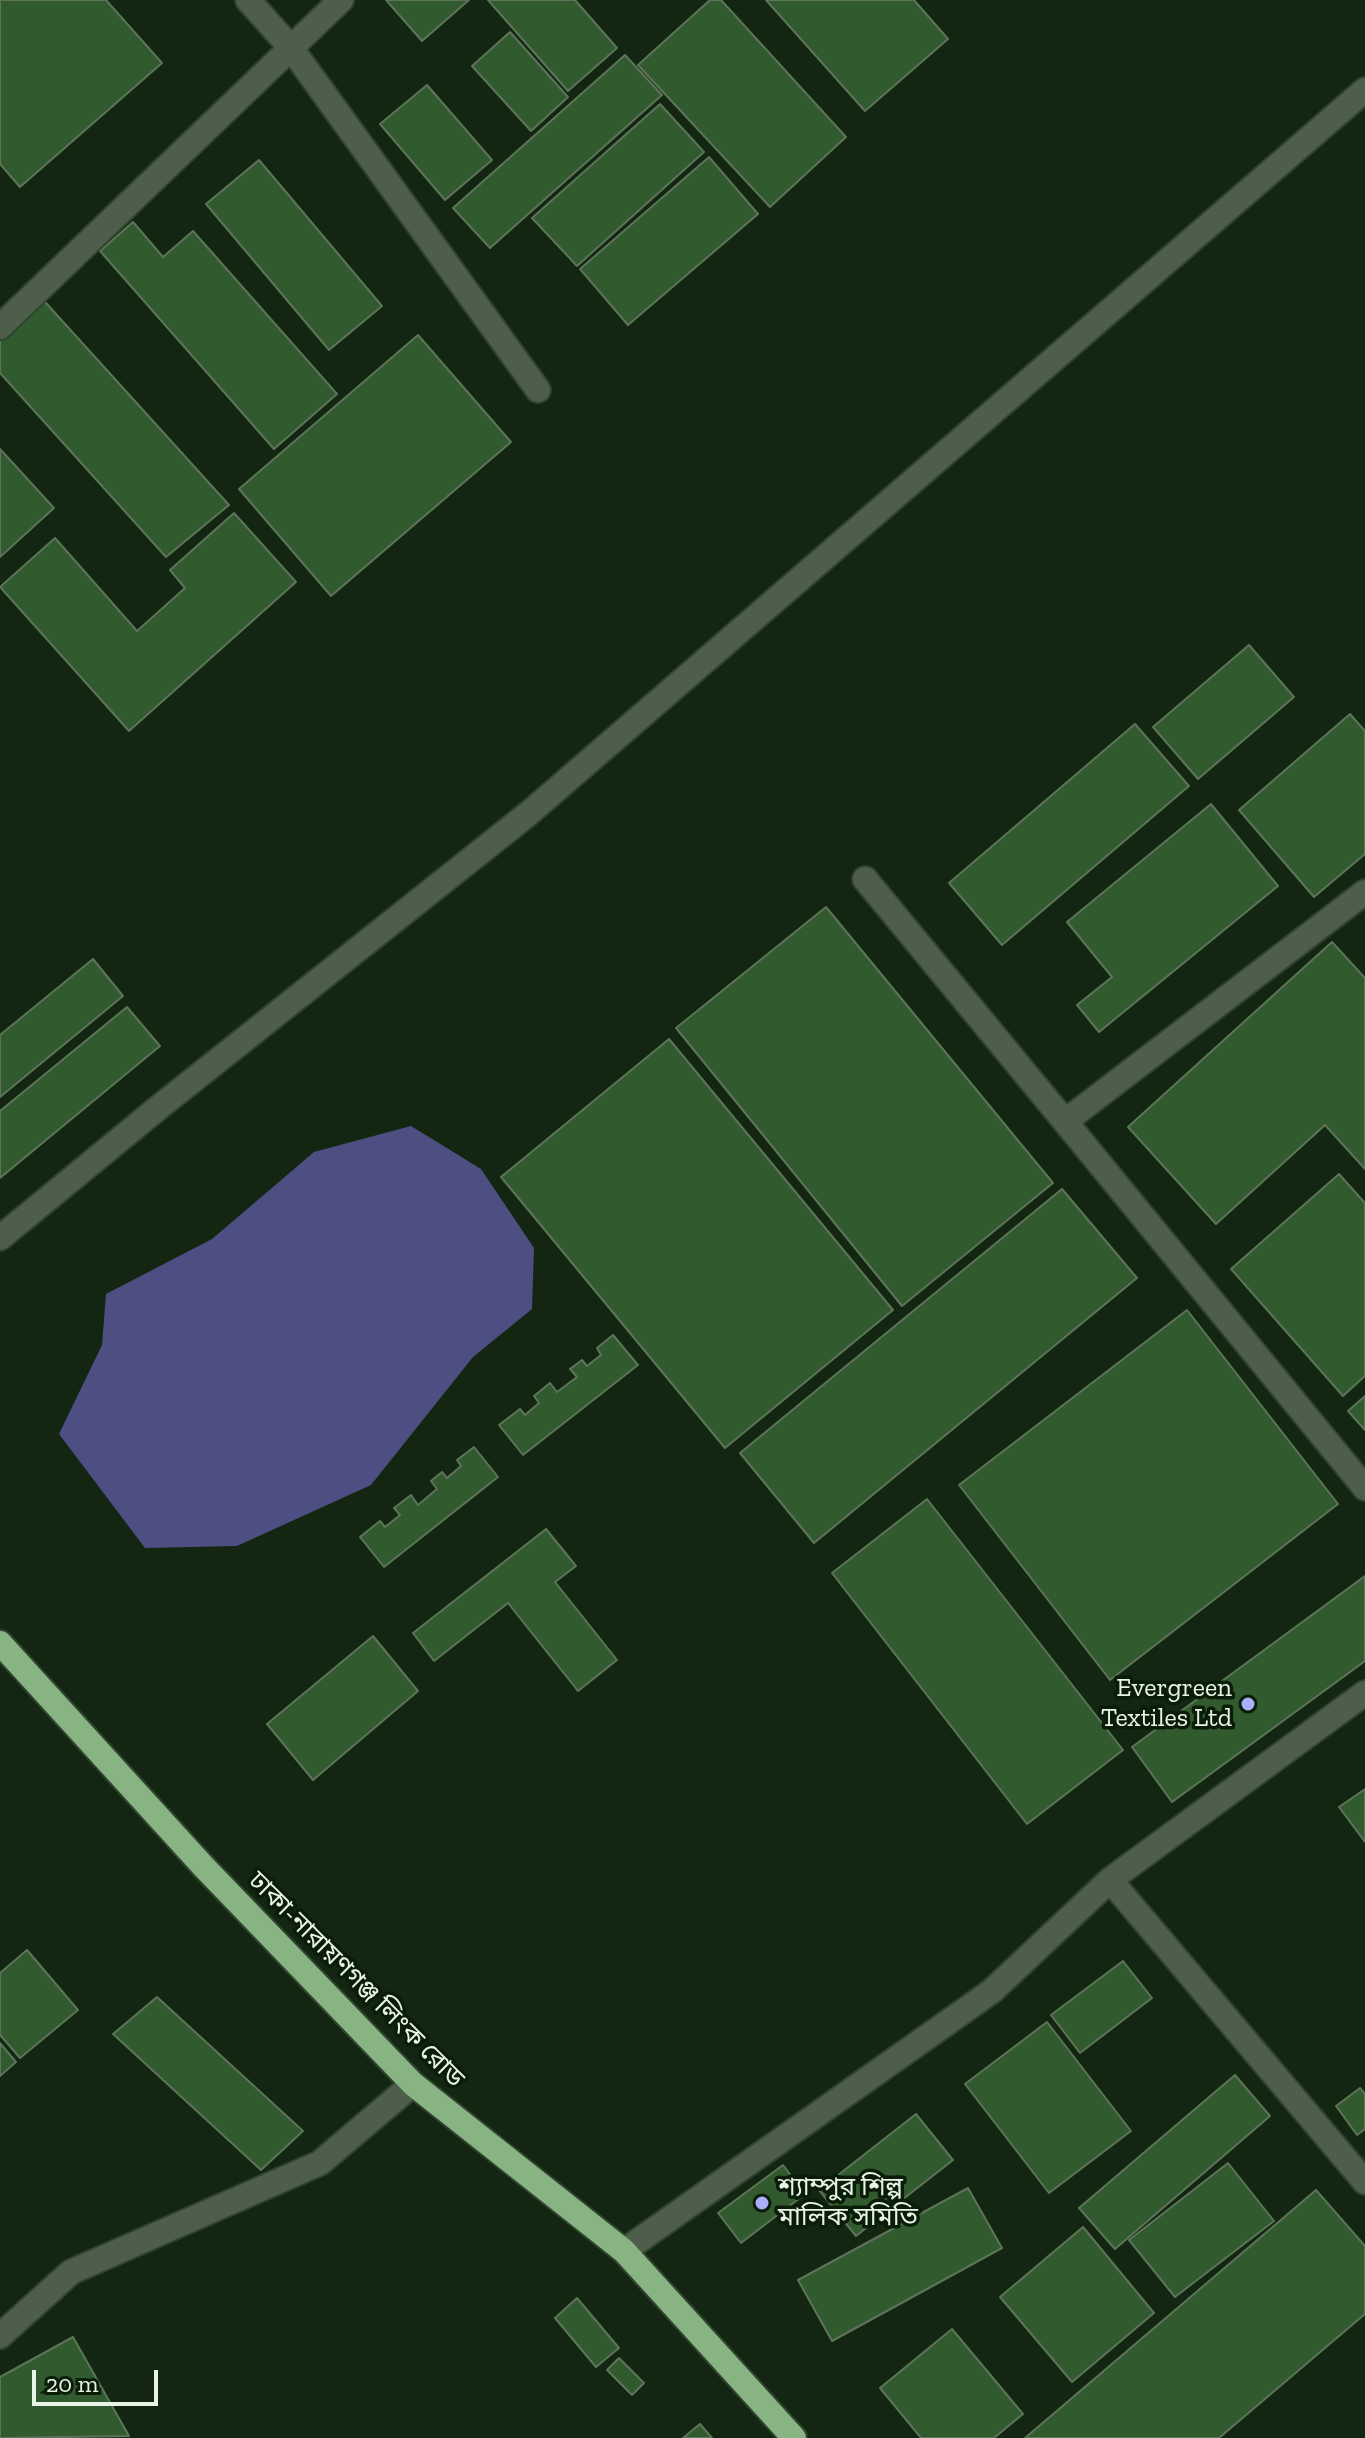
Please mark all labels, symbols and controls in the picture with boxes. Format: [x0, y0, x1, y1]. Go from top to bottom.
place label: Evergreen Textiles Ltd [1101, 1673, 1232, 1734]
marker: Evergreen Textiles Ltd [1239, 1695, 1257, 1713]
street label: ঢাকা-নারায়ণগঞ্জ লিংক রোড [242, 1866, 470, 2094]
place label: শ্যাম্পুর শিল্প মালিক সমিতি [778, 2172, 918, 2234]
marker: শ্যাম্পুর শিল্প মালিক সমিতি [753, 2194, 771, 2212]
scale bar [36, 2354, 162, 2404]
text: 20 m [46, 2369, 98, 2398]

